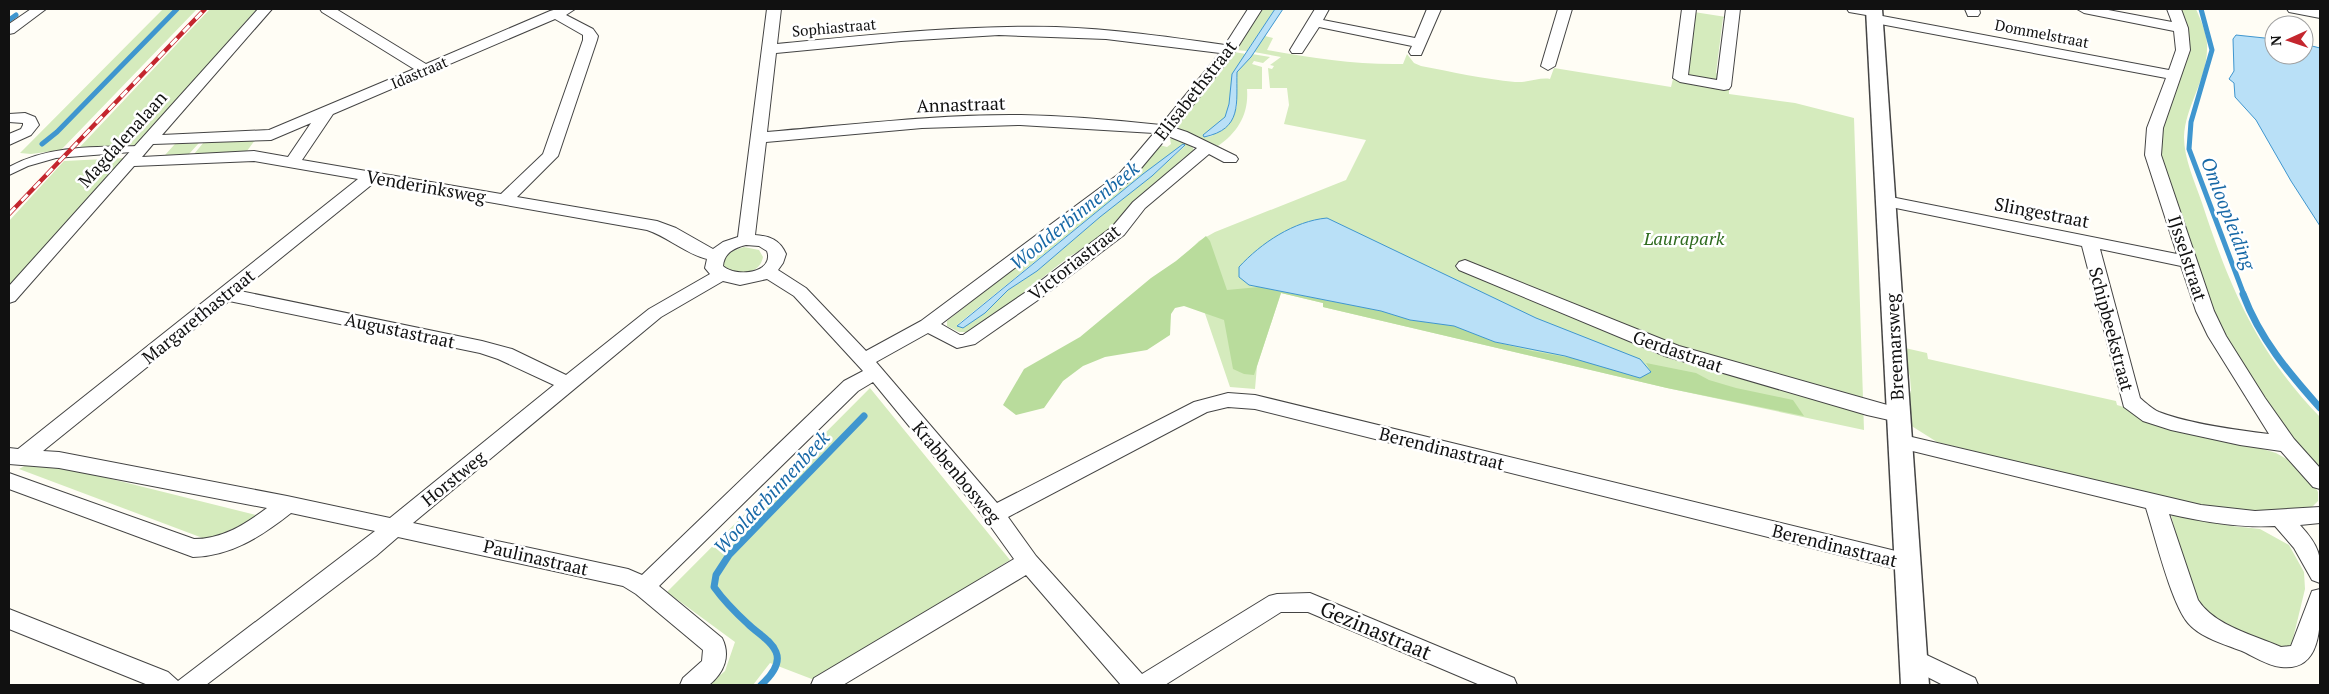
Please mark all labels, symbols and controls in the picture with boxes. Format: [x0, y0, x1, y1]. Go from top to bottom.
street label: Sophiastraat [791, 13, 877, 41]
street label: Dommelstraat [1993, 14, 2091, 52]
north arrow [2264, 15, 2314, 65]
street label: Elisabethstraat [1148, 35, 1242, 145]
text: N [2266, 35, 2285, 47]
street label: Idastraat [388, 51, 451, 93]
street label: Magdalenalaan [72, 85, 172, 192]
street label: Annastraat [916, 90, 1006, 118]
water label: Omloopleiding [2196, 153, 2263, 274]
water label: Woolderbinnenbeek [1004, 155, 1144, 275]
street label: Venderinksweg [364, 164, 488, 208]
street label: Slingestraat [1993, 191, 2092, 233]
street label: IJsselstraat [2163, 212, 2213, 304]
street label: Victoriastraat [1023, 218, 1125, 305]
park label: Laurapark [1643, 226, 1725, 250]
street label: Margarethastraat [137, 263, 260, 369]
street label: Schipbeekstraat [2084, 264, 2140, 394]
street label: Breemarsweg [1879, 293, 1909, 401]
street label: Augustastraat [343, 307, 458, 353]
street label: Gerdastraat [1630, 324, 1726, 378]
street label: Krabbenbosweg [907, 416, 1007, 528]
street label: Berendinastraat [1377, 421, 1507, 475]
water label: Woolderbinnenbeek [708, 425, 835, 559]
street label: Horstweg [416, 444, 490, 511]
street label: Berendinastraat [1770, 518, 1900, 572]
street label: Paulinastraat [481, 533, 591, 581]
street label: Gezinastraat [1316, 594, 1436, 666]

